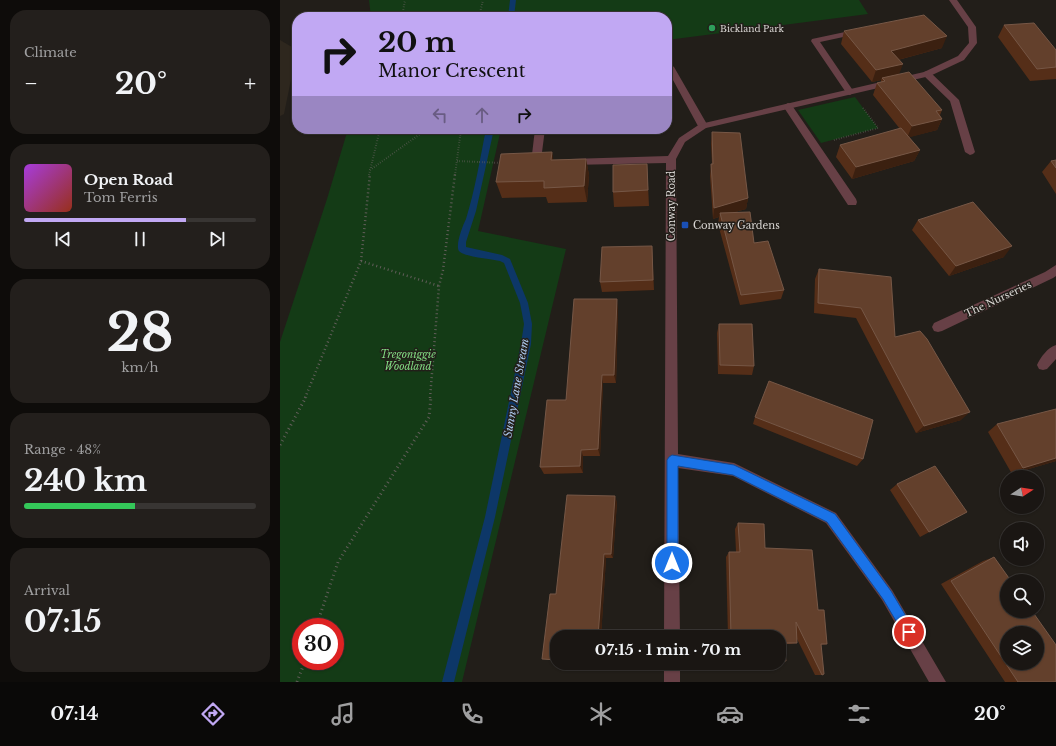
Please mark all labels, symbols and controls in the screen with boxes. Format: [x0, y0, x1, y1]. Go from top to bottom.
marker: Bickland Park [707, 23, 717, 33]
place label: Bickland Park [720, 23, 784, 34]
text: 20 m [378, 25, 456, 60]
icon: right [312, 28, 364, 80]
text: Climate [24, 44, 77, 61]
text: Manor Crescent [378, 60, 526, 82]
text: 20° [115, 65, 167, 102]
text: − [24, 70, 38, 97]
text: + [244, 70, 256, 97]
icon: left [429, 104, 451, 126]
icon: ahead [471, 104, 493, 126]
icon: right [513, 104, 535, 126]
text: Open Road [84, 170, 173, 189]
street label: Conway Road [665, 170, 678, 241]
text: Tom Ferris [84, 189, 158, 206]
place label: Conway Gardens [693, 219, 780, 232]
marker: Conway Gardens [680, 220, 690, 230]
icon: previous [52, 228, 74, 250]
icon: pause [129, 228, 151, 250]
icon: next [206, 228, 228, 250]
street label: The Nurseries [962, 278, 1034, 320]
text: 28 [107, 301, 173, 365]
water label: Sunny Lane Stream [500, 337, 532, 439]
park label: Tregoniggie Woodland [380, 348, 436, 373]
text: km/h [122, 359, 158, 376]
text: Range · 48% [24, 441, 101, 458]
text: 240 km [24, 462, 147, 499]
north arrow [1000, 470, 1044, 514]
map controls [1000, 470, 1044, 670]
button: sound [1000, 522, 1044, 566]
position arrow [651, 542, 693, 584]
button: search [1000, 574, 1044, 618]
text: Arrival [24, 582, 70, 599]
text: 07:15 [24, 603, 102, 640]
pin [892, 615, 926, 649]
speed limit sign: 30 [292, 618, 344, 670]
icon: arrive [898, 621, 920, 643]
button: layers [1000, 626, 1044, 670]
text: 07:15 · 1 min · 70 m [595, 640, 741, 659]
icon: directions [199, 700, 227, 728]
icon: music [329, 700, 357, 728]
icon: phone [458, 700, 486, 728]
icon: climate [587, 700, 615, 728]
icon: car [716, 700, 744, 728]
icon: filters [845, 700, 873, 728]
text: 07:14 [51, 703, 98, 725]
text: 20° [974, 703, 1005, 725]

